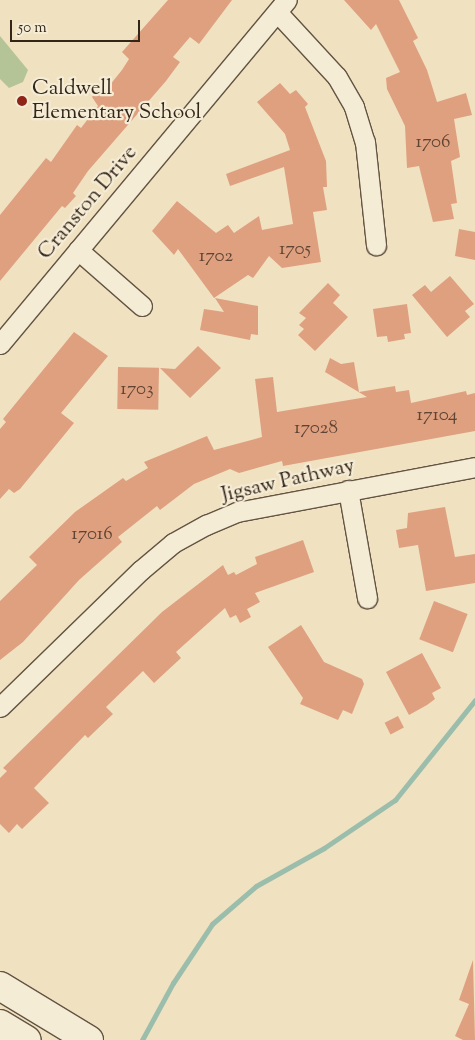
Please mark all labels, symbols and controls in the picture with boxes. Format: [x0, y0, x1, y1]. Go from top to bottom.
scale bar [12, 10, 142, 42]
text: 50 m [18, 18, 47, 39]
place label: Caldwell Elementary School [32, 76, 201, 126]
marker: Caldwell Elementary School [16, 95, 28, 107]
house number: 1706 [415, 132, 451, 154]
street label: Cranston Drive [33, 141, 143, 265]
house number: 1705 [279, 239, 311, 261]
house number: 1702 [199, 246, 233, 268]
house number: 1703 [120, 379, 154, 401]
house number: 17104 [417, 405, 457, 427]
house number: 17028 [294, 418, 338, 440]
street label: Jigsaw Pathway [219, 453, 357, 509]
house number: 17016 [71, 524, 113, 546]

